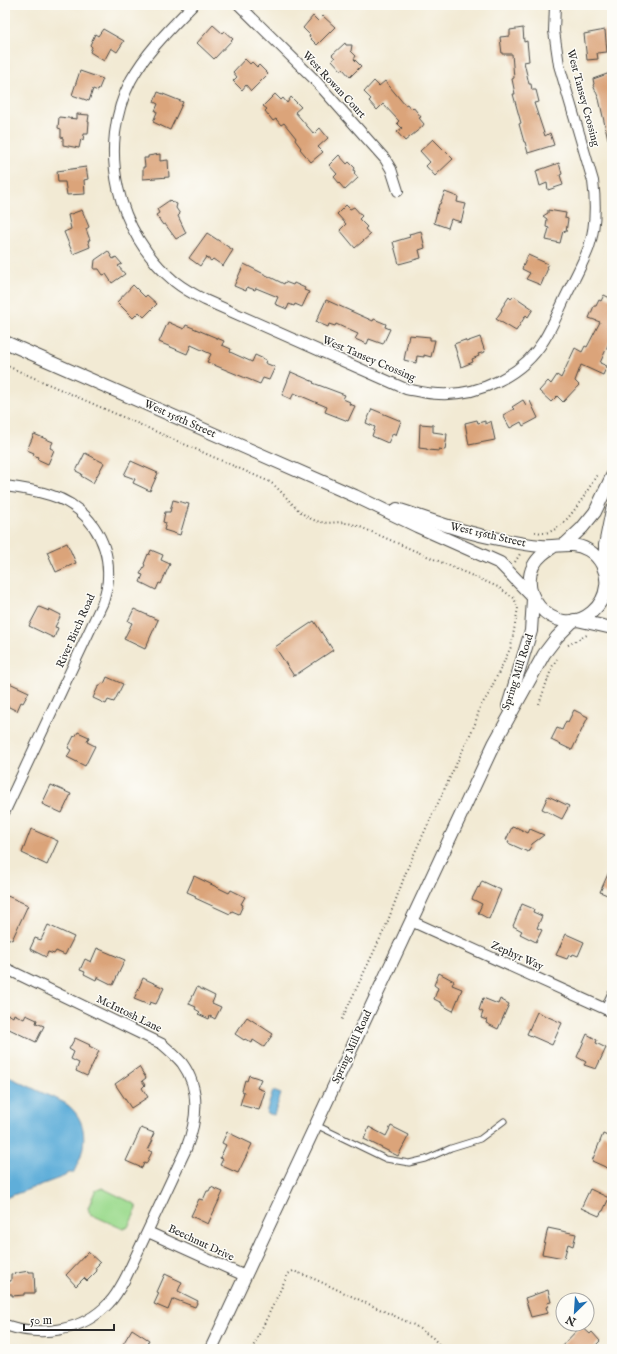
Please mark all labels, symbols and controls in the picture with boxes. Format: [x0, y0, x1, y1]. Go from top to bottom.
street label: West Tansey Crossing [563, 48, 603, 149]
street label: West Rowan Court [299, 49, 369, 122]
street label: West Tansey Crossing [320, 333, 419, 385]
street label: West 156th Street [142, 397, 218, 441]
street label: West 156th Street [449, 520, 527, 551]
street label: River Birch Road [53, 592, 99, 670]
street label: Spring Mill Road [499, 632, 537, 712]
street label: Zephyr Way [489, 938, 546, 974]
street label: McIntosh Lane [94, 992, 164, 1036]
street label: Spring Mill Road [329, 1008, 375, 1086]
street label: Beechnut Drive [166, 1222, 236, 1264]
north arrow [555, 1292, 595, 1332]
scale bar [24, 1306, 114, 1332]
text: N [563, 1312, 579, 1329]
text: 50 m [30, 1313, 52, 1328]

